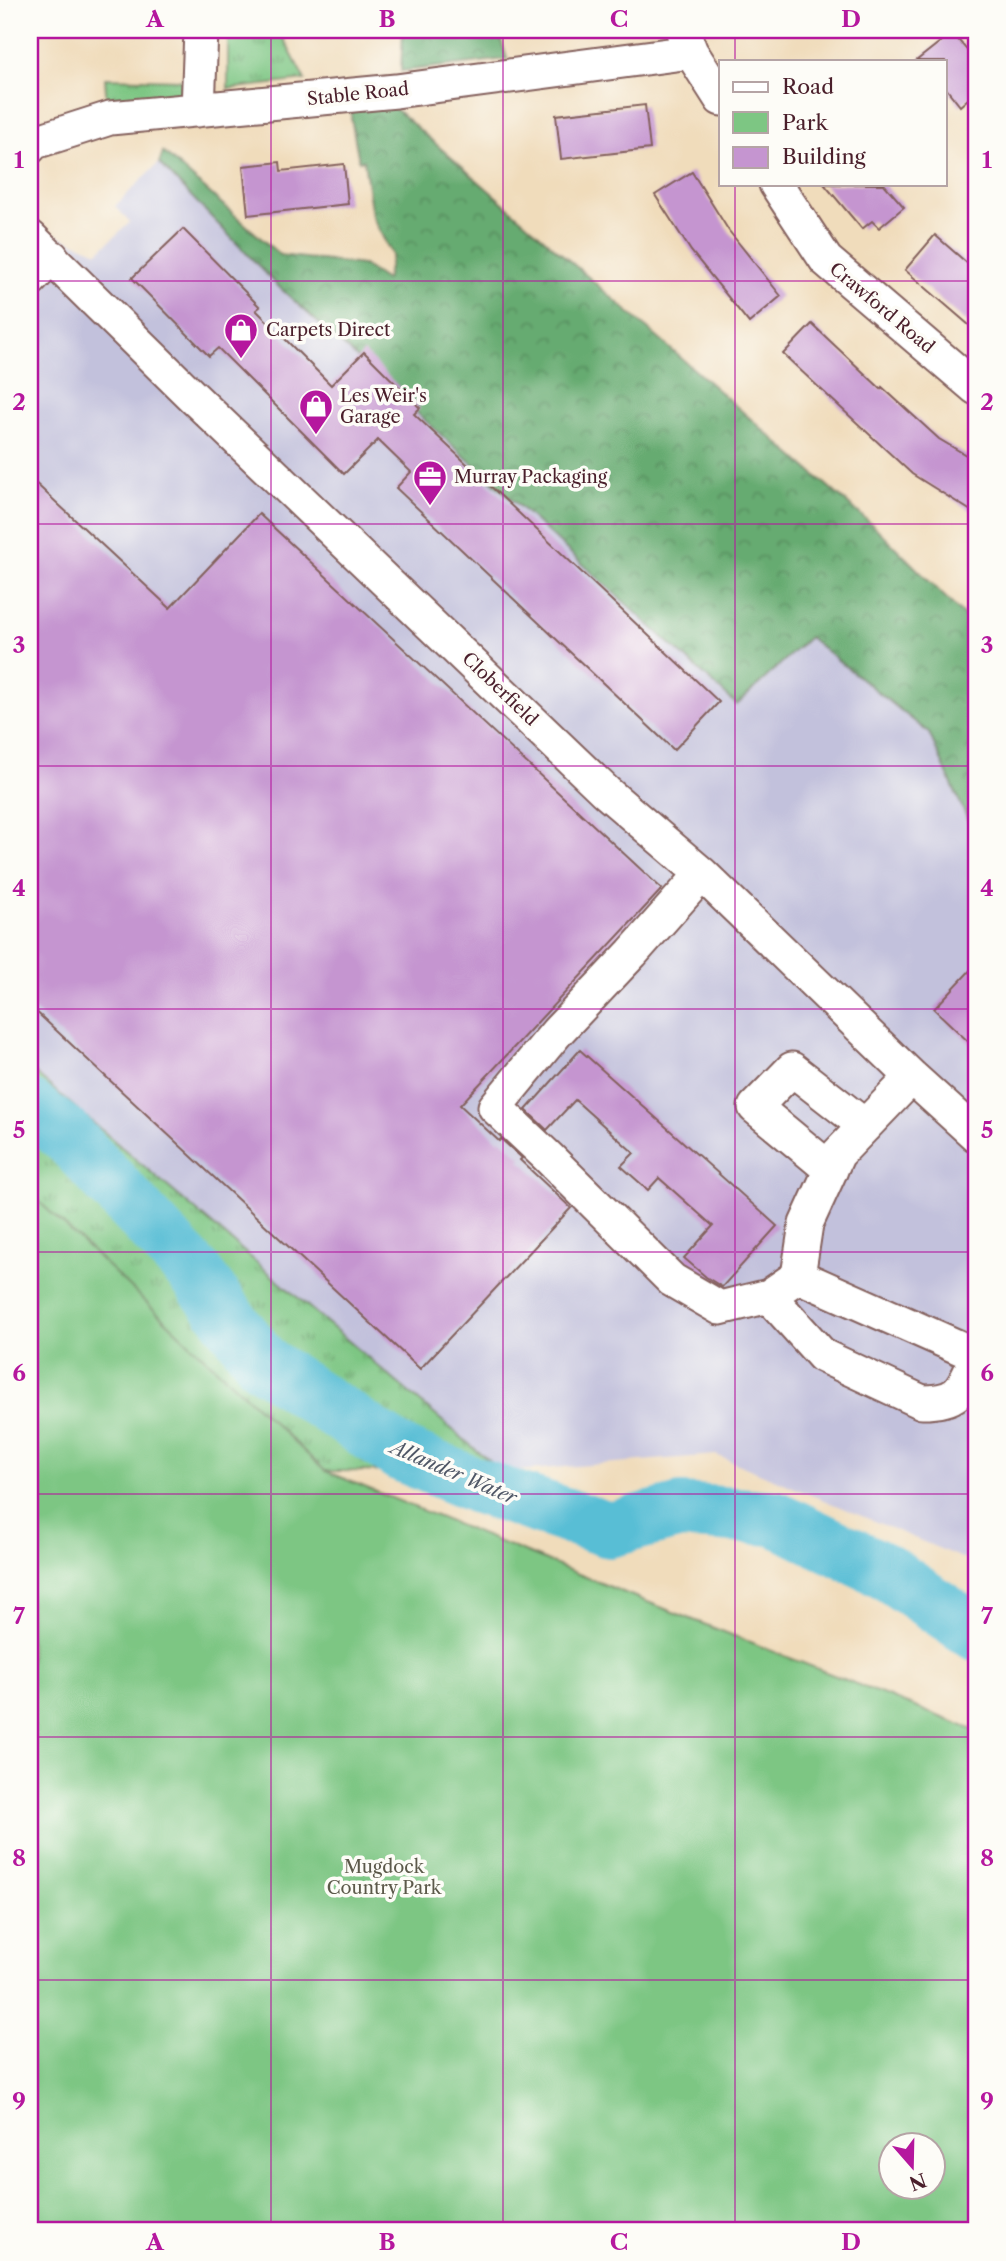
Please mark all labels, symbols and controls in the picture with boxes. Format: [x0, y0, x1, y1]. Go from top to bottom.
text: A [145, 5, 165, 33]
text: B [378, 5, 396, 33]
text: C [610, 5, 628, 33]
text: D [841, 5, 861, 33]
legend [719, 60, 946, 186]
text: Road [782, 74, 834, 99]
street label: Stable Road [306, 78, 410, 110]
text: Park [782, 110, 828, 135]
text: Building [782, 144, 867, 169]
text: 1 [14, 146, 25, 174]
text: 1 [982, 146, 993, 174]
street label: Crawford Road [825, 258, 939, 358]
shop icon: Carpets Direct [222, 311, 260, 360]
place label: Carpets Direct [266, 319, 391, 341]
place label: Les Weir's Garage [340, 385, 427, 428]
shop icon: Les Weir's Garage [297, 387, 335, 436]
text: 2 [12, 388, 26, 416]
text: 2 [980, 388, 994, 416]
office icon: Murray Packaging [411, 458, 449, 507]
place label: Murray Packaging [454, 466, 608, 488]
text: 3 [13, 631, 26, 659]
text: 3 [981, 631, 994, 659]
street label: Cloberfield [458, 648, 542, 730]
text: 4 [12, 874, 26, 902]
text: 4 [980, 874, 994, 902]
text: 5 [13, 1116, 25, 1144]
text: 5 [981, 1116, 993, 1144]
text: 6 [12, 1359, 26, 1387]
text: 6 [980, 1359, 994, 1387]
water label: Allander Water [385, 1434, 521, 1510]
text: 7 [13, 1602, 25, 1630]
text: 7 [981, 1602, 993, 1630]
text: 8 [12, 1844, 26, 1872]
text: 8 [980, 1844, 994, 1872]
park label: Mugdock Country Park [327, 1856, 443, 1899]
text: 9 [12, 2087, 26, 2115]
text: 9 [980, 2087, 994, 2115]
north arrow [876, 2132, 946, 2202]
text: N [906, 2168, 929, 2195]
text: A [145, 2228, 165, 2256]
text: B [378, 2228, 396, 2256]
text: C [610, 2228, 628, 2256]
text: D [841, 2228, 861, 2256]

